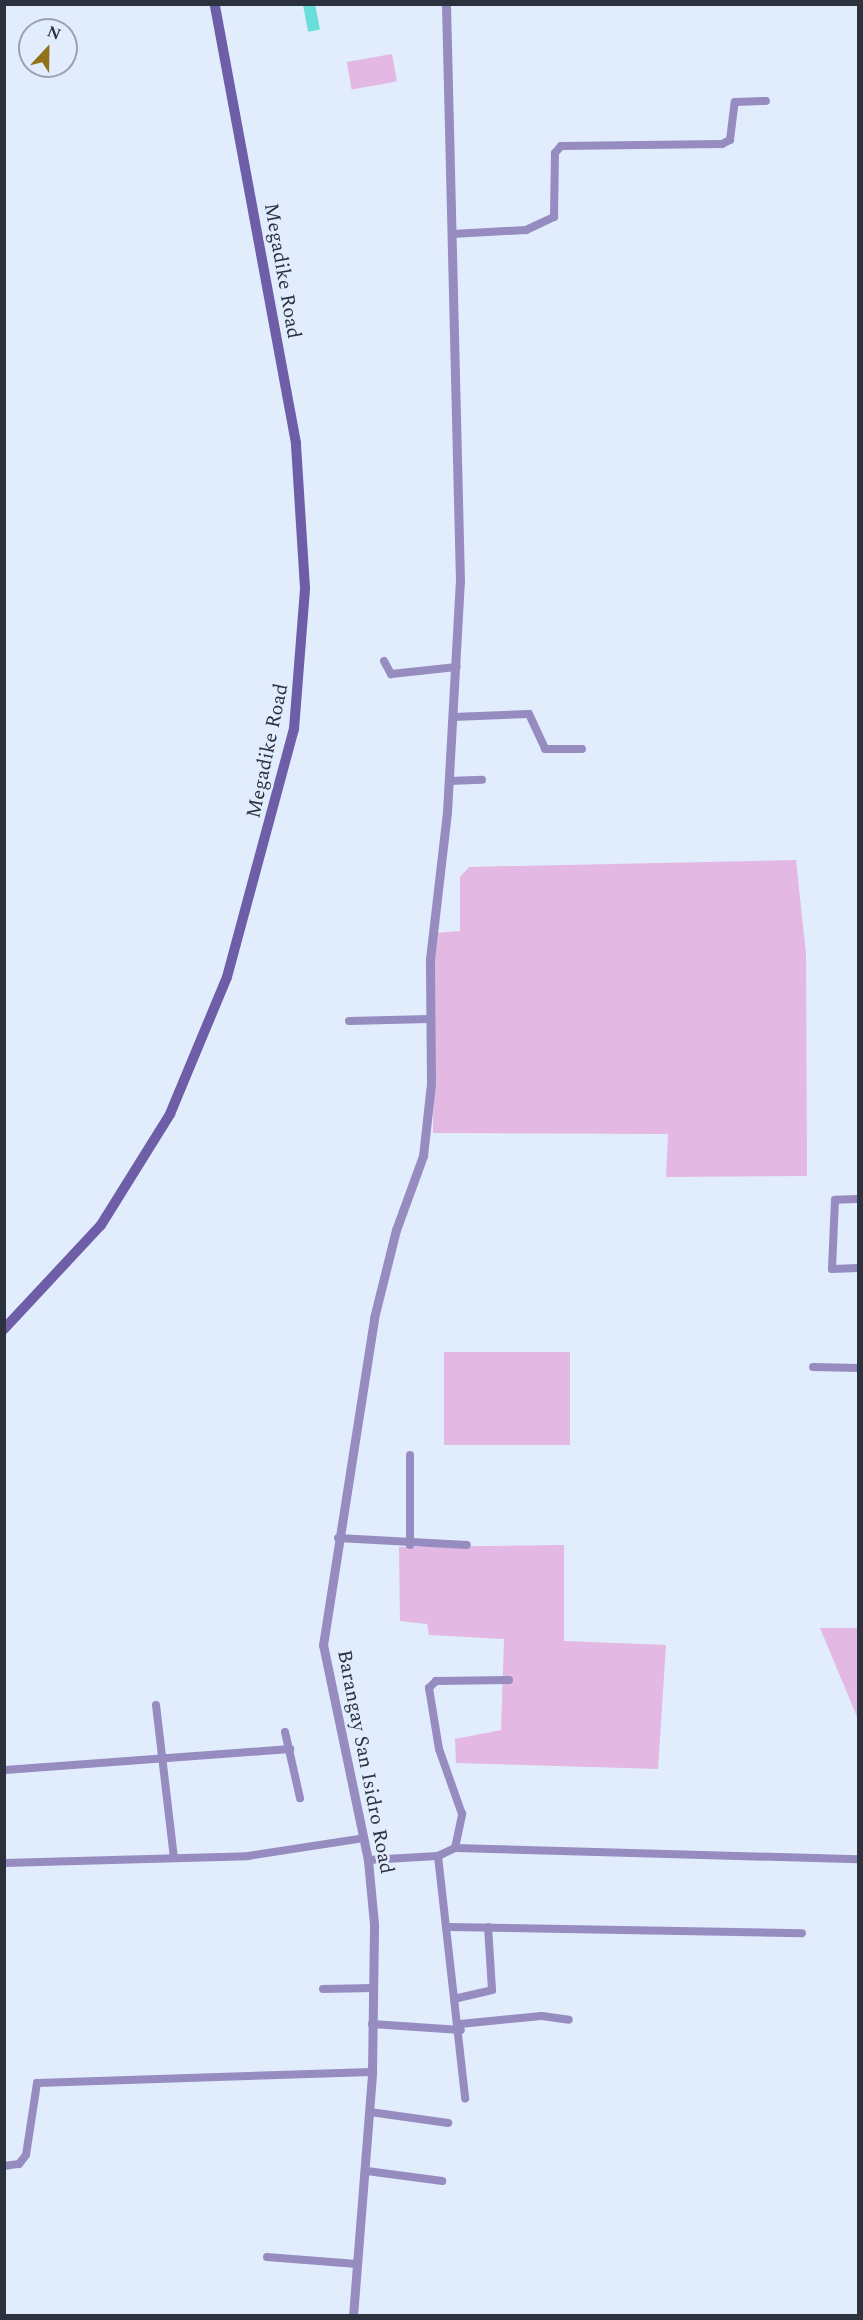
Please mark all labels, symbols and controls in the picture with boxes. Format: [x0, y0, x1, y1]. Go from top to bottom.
north arrow [18, 18, 78, 78]
text: N [43, 20, 65, 47]
street label: Megadike Road [258, 201, 306, 341]
street label: Megadike Road [242, 681, 294, 821]
street label: Barangay San Isidro Road [332, 1648, 398, 1876]

